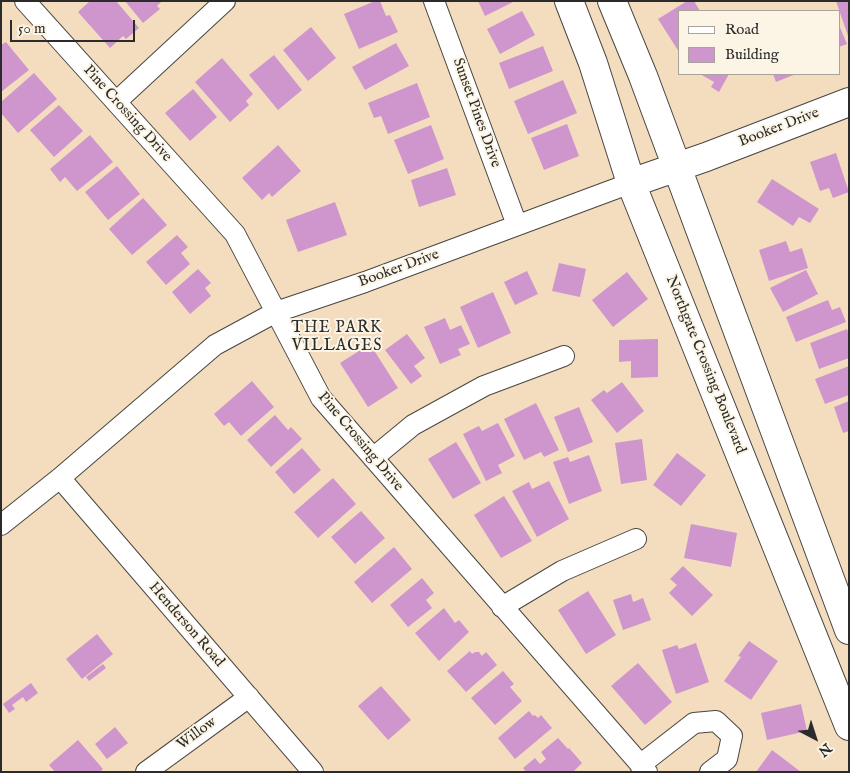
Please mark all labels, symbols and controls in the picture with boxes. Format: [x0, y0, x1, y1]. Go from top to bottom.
scale bar [12, 10, 138, 42]
legend [678, 10, 840, 75]
text: 50 m [18, 19, 46, 38]
text: Road [725, 20, 759, 39]
text: Building [725, 45, 779, 64]
street label: Sunset Pines Drive [448, 56, 504, 170]
street label: Pine Crossing Drive [79, 62, 175, 166]
street label: Booker Drive [736, 104, 822, 152]
street label: Booker Drive [356, 246, 442, 292]
street label: Northgate Crossing Boulevard [661, 273, 749, 457]
district label: THE PARK VILLAGES [290, 319, 384, 357]
street label: Pine Crossing Drive [313, 389, 407, 495]
street label: Henderson Road [144, 579, 228, 671]
north arrow [790, 713, 840, 763]
street label: Willow [174, 714, 220, 754]
text: N [814, 739, 835, 760]

